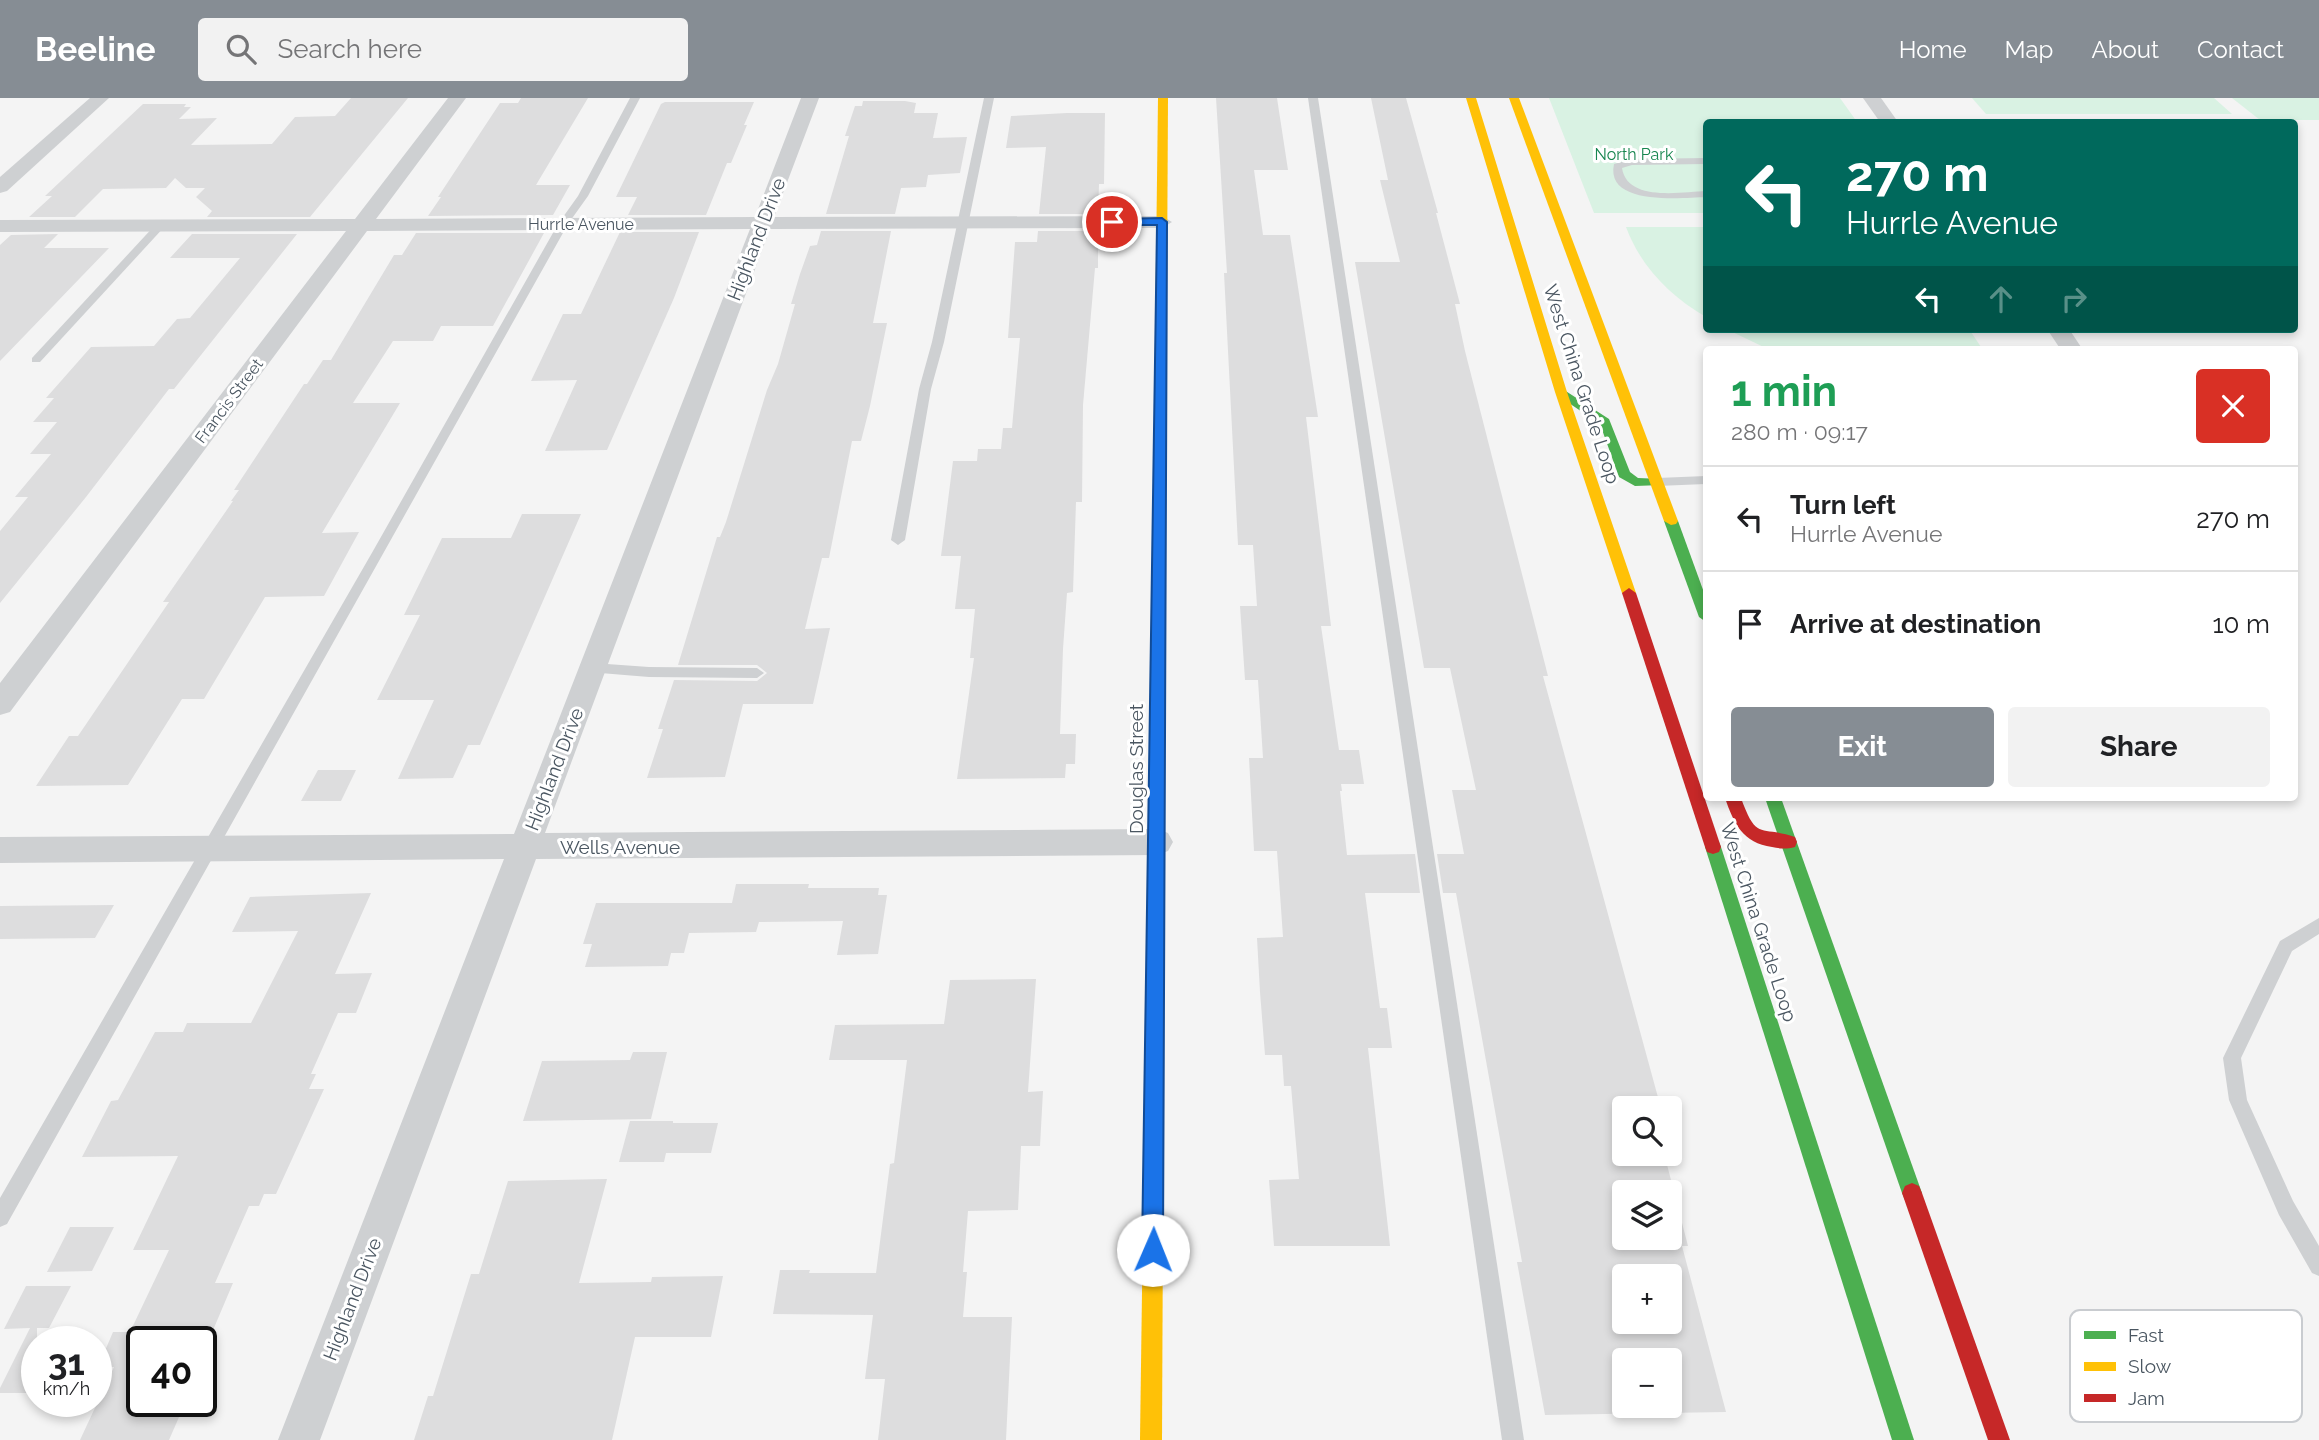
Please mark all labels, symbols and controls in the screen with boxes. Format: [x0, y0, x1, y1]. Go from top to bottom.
search box [198, 18, 688, 81]
text: Beeline [35, 30, 156, 69]
icon: search [222, 30, 260, 68]
text: Search here [278, 34, 422, 64]
text: Home [1899, 35, 1967, 64]
text: Map [2005, 35, 2053, 64]
text: About [2091, 35, 2159, 64]
text: Contact [2197, 35, 2284, 64]
park label: North Park [1595, 145, 1674, 164]
text: 270 m [1846, 145, 1989, 202]
icon: left [1731, 147, 1822, 238]
street label: Highland Drive [723, 175, 789, 303]
pin [1082, 192, 1142, 252]
icon: arrive [1093, 203, 1131, 241]
text: Hurrle Avenue [1846, 204, 2058, 241]
street label: Hurrle Avenue [528, 215, 634, 234]
icon: left [1909, 280, 1947, 318]
icon: ahead [1982, 280, 2020, 318]
icon: right [2055, 280, 2093, 318]
street label: West China Grade Loop [1539, 282, 1625, 486]
street label: Francis Street [191, 354, 267, 447]
text: 1 min [1731, 367, 1837, 416]
button: close [2196, 369, 2270, 443]
text: 280 m · 09:17 [1731, 418, 1868, 445]
text: Turn left [1790, 490, 1896, 520]
icon: left [1731, 500, 1769, 538]
text: 270 m [2196, 504, 2270, 534]
text: Hurrle Avenue [1790, 520, 1942, 547]
icon: arrive [1731, 605, 1769, 643]
text: Arrive at destination [1790, 609, 2041, 639]
text: 10 m [2212, 609, 2270, 639]
street label: Douglas Street [1125, 703, 1147, 834]
street label: Highland Drive [521, 705, 587, 833]
button: Exit [1731, 707, 1994, 787]
button: Share [2008, 707, 2270, 787]
street label: West China Grade Loop [1716, 820, 1802, 1024]
street label: Wells Avenue [560, 836, 680, 858]
map controls [1612, 1096, 1682, 1418]
button: search [1612, 1096, 1682, 1166]
button: layers [1612, 1180, 1682, 1250]
position arrow [1116, 1213, 1190, 1287]
street label: Highland Drive [319, 1235, 385, 1363]
button: + [1612, 1264, 1682, 1334]
legend [2070, 1310, 2302, 1422]
text: Fast [2128, 1324, 2164, 1346]
speed limit sign: 40 [126, 1326, 217, 1417]
text: 31 [48, 1342, 85, 1383]
button: − [1612, 1348, 1682, 1418]
text: Slow [2128, 1355, 2172, 1377]
text: km/h [43, 1378, 90, 1399]
text: Jam [2128, 1387, 2165, 1409]

